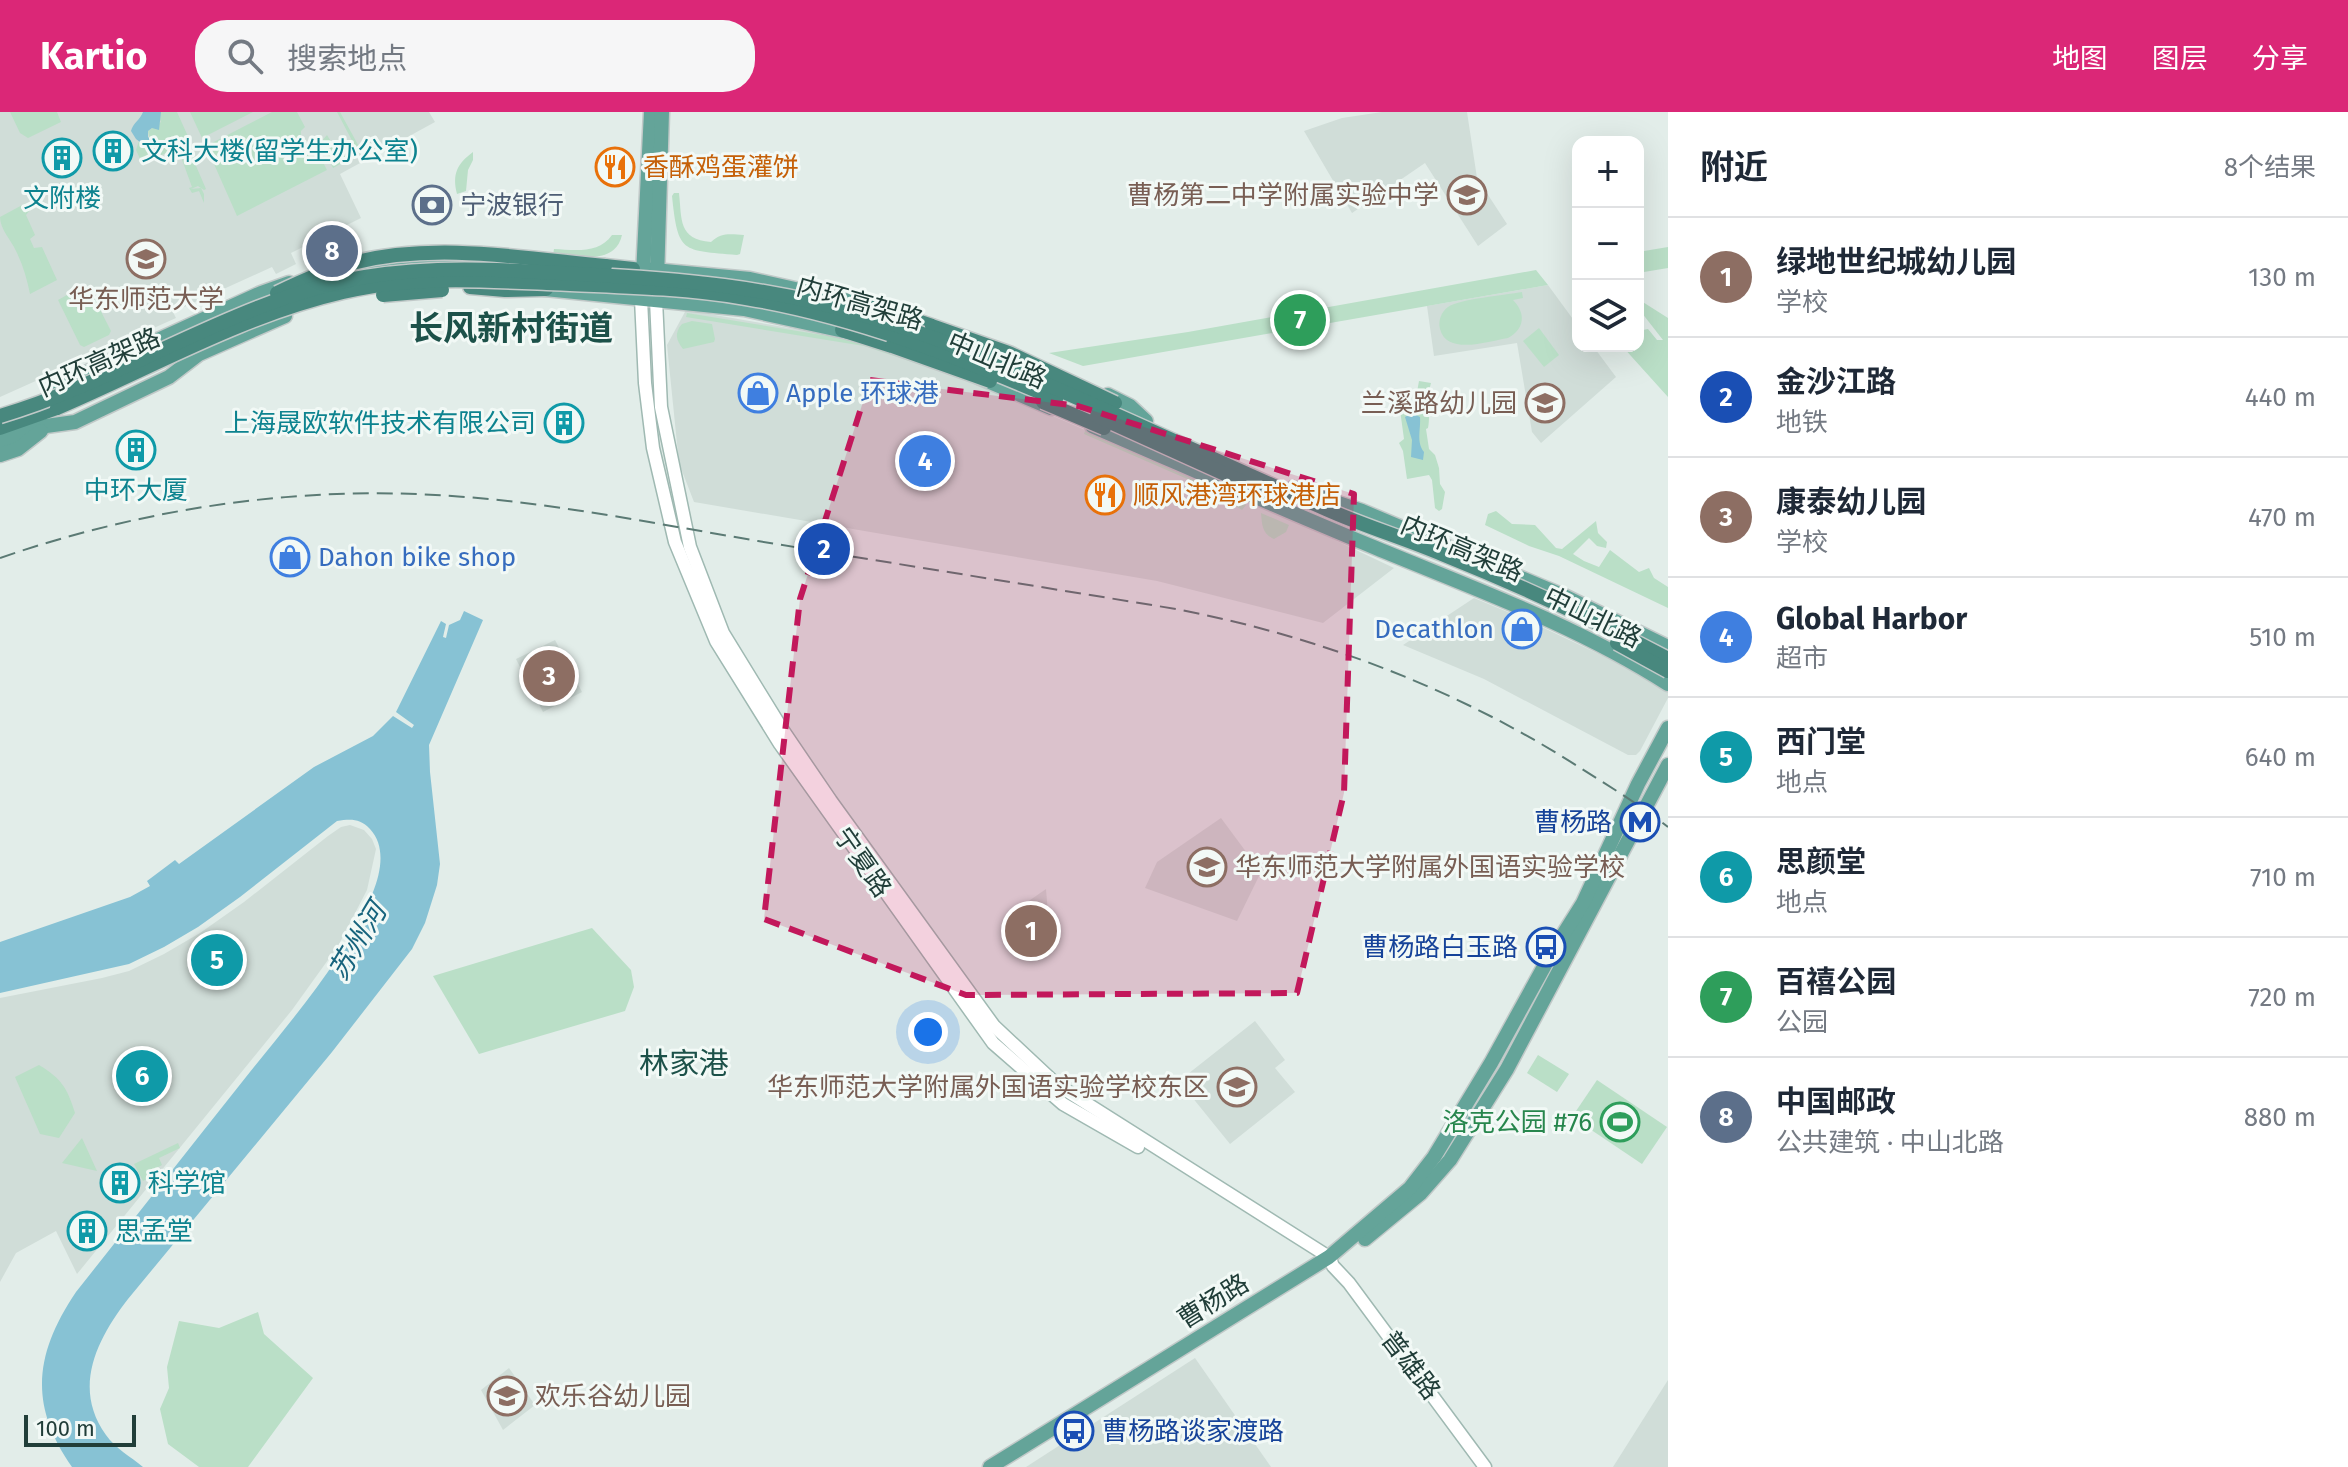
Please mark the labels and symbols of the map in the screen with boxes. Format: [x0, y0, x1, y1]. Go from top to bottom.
building icon: 文科大楼(留学生办公室) [92, 130, 134, 172]
place label: 文科大楼(留学生办公室) [141, 136, 418, 167]
building icon: 文附楼 [41, 137, 83, 179]
restaurant icon: 香酥鸡蛋灌饼 [594, 146, 636, 188]
place label: 香酥鸡蛋灌饼 [643, 152, 799, 183]
school or university icon: 曹杨第二中学附属实验中学 [1446, 174, 1488, 216]
place label: 曹杨第二中学附属实验中学 [1127, 180, 1439, 211]
place label: 文附楼 [23, 183, 101, 214]
bank icon: 宁波银行 [411, 184, 453, 226]
place label: 宁波银行 [460, 190, 564, 221]
pin: 8 [306, 221, 358, 281]
school or university icon: 华东师范大学 [125, 238, 167, 280]
street label: 内环高架路 [793, 271, 927, 336]
place label: 华东师范大学 [68, 284, 224, 315]
pin: 7 [1274, 290, 1326, 350]
district label: 长风新村街道 [409, 308, 613, 349]
street label: 内环高架路 [34, 322, 165, 403]
street label: 中山北路 [943, 326, 1051, 395]
shop icon: Apple 环球港 [737, 372, 779, 414]
place label: Apple 环球港 [786, 378, 938, 409]
school or university icon: 兰溪路幼儿园 [1524, 382, 1566, 424]
place label: 兰溪路幼儿园 [1361, 388, 1517, 419]
building icon: 上海晟欧软件技术有限公司 [543, 402, 585, 444]
place label: 上海晟欧软件技术有限公司 [224, 408, 536, 439]
building icon: 中环大厦 [115, 429, 157, 471]
pin: 4 [899, 431, 951, 491]
restaurant icon: 顺风港湾环球港店 [1084, 474, 1126, 516]
place label: 中环大厦 [84, 475, 188, 506]
place label: 顺风港湾环球港店 [1133, 480, 1341, 511]
street label: 内环高架路 [1396, 509, 1528, 588]
pin: 2 [798, 519, 850, 579]
shop icon: Dahon bike shop [269, 536, 311, 578]
place label: Dahon bike shop [318, 542, 516, 573]
street label: 中山北路 [1539, 581, 1646, 654]
shop icon: Decathlon [1501, 608, 1543, 650]
place label: Decathlon [1374, 614, 1494, 645]
pin: 3 [523, 646, 575, 706]
metro station icon: 曹杨路 [1619, 801, 1661, 843]
place label: 曹杨路 [1534, 807, 1612, 838]
street label: 宁夏路 [828, 821, 898, 903]
school or university icon: 华东师范大学附属外国语实验学校 [1186, 846, 1228, 888]
place label: 华东师范大学附属外国语实验学校 [1235, 852, 1625, 883]
water label: 苏州河 [322, 892, 396, 986]
pin: 1 [1005, 901, 1057, 961]
bus stop icon: 曹杨路白玉路 [1525, 926, 1567, 968]
pin: 5 [191, 930, 243, 990]
place label: 曹杨路白玉路 [1362, 932, 1518, 963]
your location [908, 1012, 948, 1052]
pin: 6 [116, 1046, 168, 1106]
district label: 林家港 [639, 1046, 729, 1082]
school or university icon: 华东师范大学附属外国语实验学校东区 [1216, 1066, 1258, 1108]
place label: 华东师范大学附属外国语实验学校东区 [767, 1072, 1209, 1103]
sports icon: 洛克公园 #76 [1599, 1101, 1641, 1143]
place label: 洛克公园 #76 [1443, 1107, 1592, 1138]
building icon: 科学馆 [99, 1162, 141, 1204]
place label: 科学馆 [148, 1168, 226, 1199]
building icon: 思孟堂 [66, 1210, 108, 1252]
place label: 思孟堂 [115, 1216, 193, 1247]
street label: 曹杨路 [1172, 1268, 1255, 1335]
street label: 普雄路 [1375, 1325, 1446, 1406]
school or university icon: 欢乐谷幼儿园 [486, 1375, 528, 1417]
place label: 欢乐谷幼儿园 [535, 1381, 691, 1412]
bus stop icon: 曹杨路谈家渡路 [1053, 1410, 1095, 1452]
scale bar [24, 1411, 136, 1447]
place label: 曹杨路谈家渡路 [1102, 1416, 1284, 1447]

